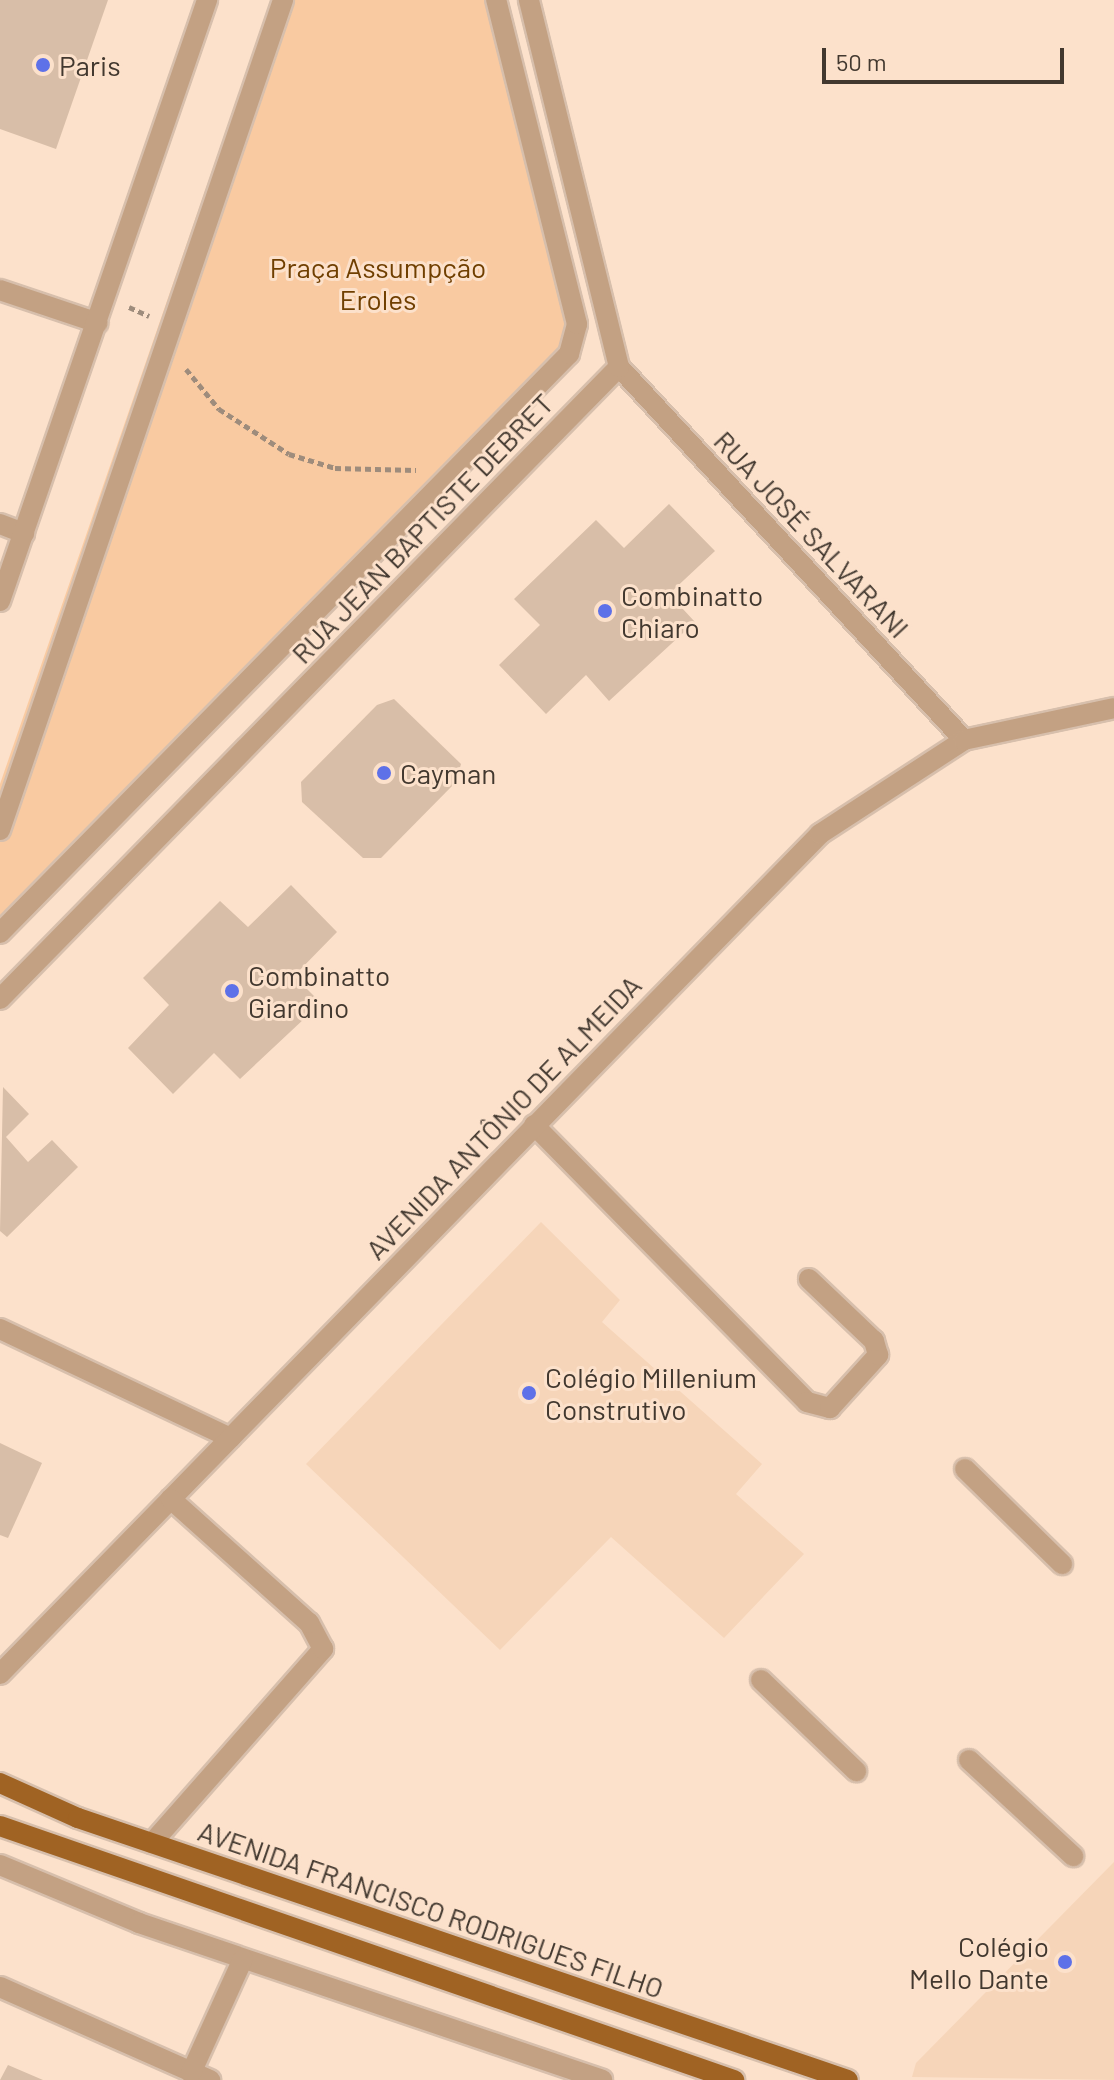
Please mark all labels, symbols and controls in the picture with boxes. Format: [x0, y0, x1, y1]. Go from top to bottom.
scale bar [826, 32, 1068, 82]
text: 50 m [836, 47, 887, 76]
place label: Paris [59, 48, 121, 82]
marker: Paris [34, 56, 52, 74]
park label: Praça Assumpção Eroles [270, 250, 486, 316]
street label: RUA JEAN BAPTISTE DEBRET [284, 386, 560, 670]
street label: RUA JOSÉ SALVARANI [708, 424, 916, 644]
place label: Combinatto Chiaro [621, 578, 763, 644]
marker: Combinatto Chiaro [596, 602, 614, 620]
place label: Cayman [400, 756, 496, 790]
marker: Cayman [375, 764, 393, 782]
place label: Combinatto Giardino [248, 958, 390, 1024]
street label: AVENIDA ANTÔNIO DE ALMEIDA [358, 968, 648, 1266]
marker: Combinatto Giardino [223, 982, 241, 1000]
place label: Colégio Millenium Construtivo [545, 1360, 757, 1426]
marker: Colégio Millenium Construtivo [520, 1384, 538, 1402]
street label: AVENIDA FRANCISCO RODRIGUES FILHO [194, 1813, 668, 2005]
place label: Colégio Mello Dante [909, 1929, 1049, 1995]
marker: Colégio Mello Dante [1056, 1953, 1074, 1971]

